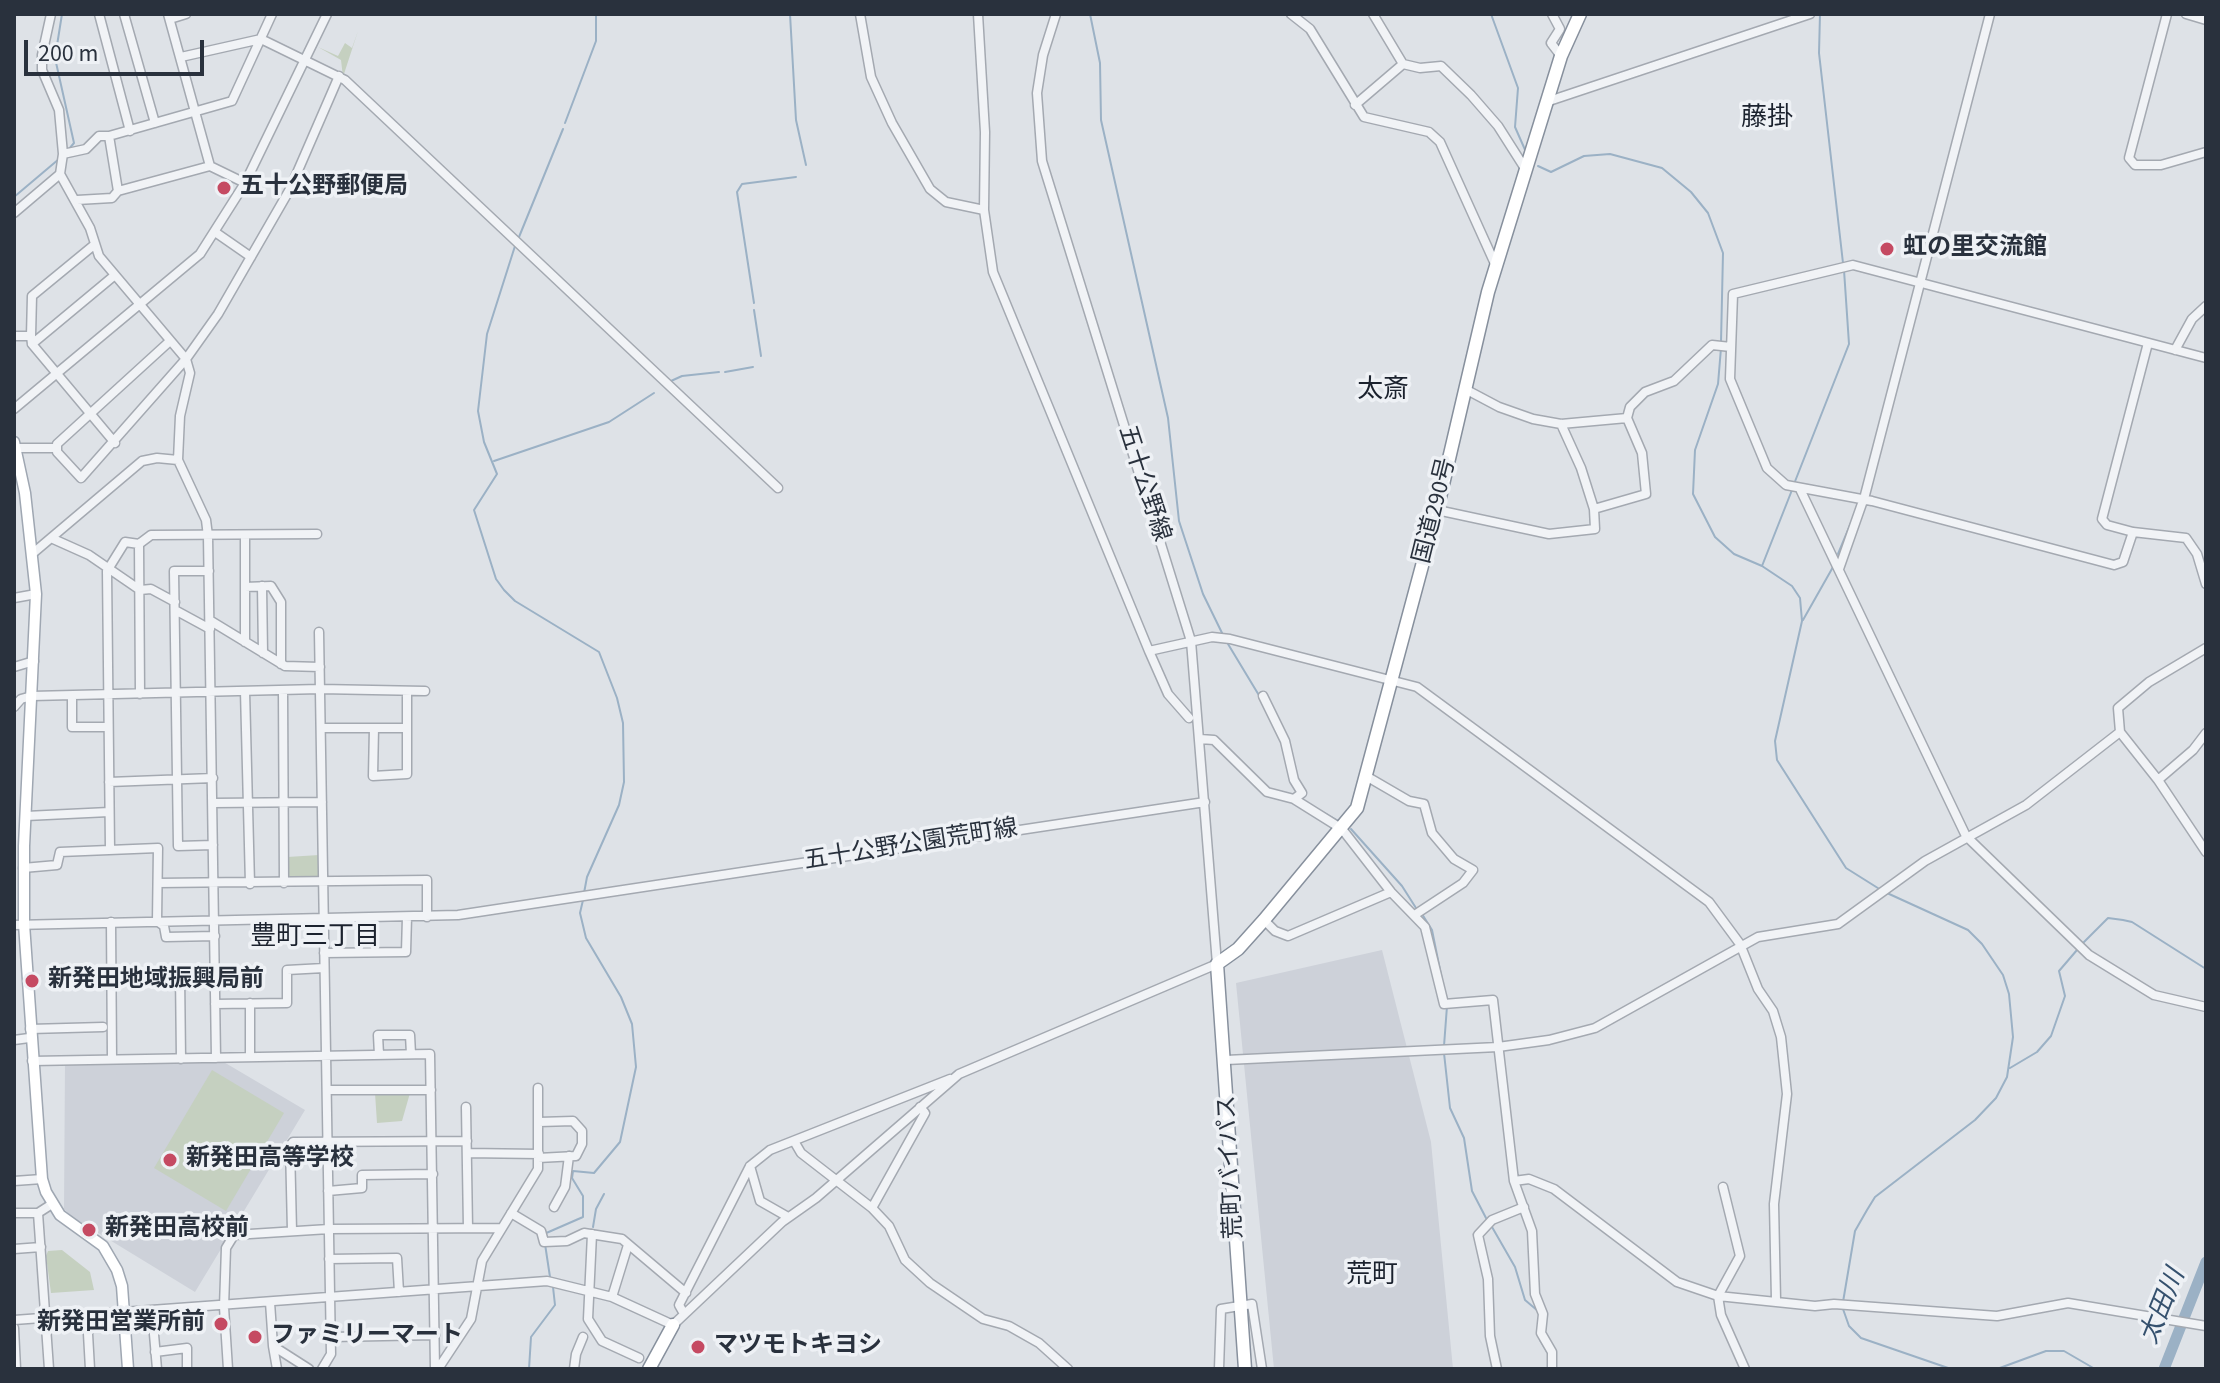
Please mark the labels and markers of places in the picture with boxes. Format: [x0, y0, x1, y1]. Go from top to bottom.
place label: 五十公野郵便局 [240, 174, 408, 202]
marker: 五十公野郵便局 [215, 179, 233, 197]
place label: 虹の里交流館 [1903, 235, 2047, 263]
marker: 虹の里交流館 [1878, 240, 1896, 258]
place label: 新発田地域振興局前 [48, 967, 264, 995]
marker: 新発田地域振興局前 [23, 972, 41, 990]
place label: 新発田高等学校 [186, 1146, 354, 1174]
marker: 新発田高等学校 [161, 1151, 179, 1169]
place label: 新発田高校前 [105, 1216, 249, 1244]
marker: 新発田高校前 [80, 1221, 98, 1239]
place label: 新発田営業所前 [37, 1310, 205, 1338]
marker: 新発田営業所前 [212, 1315, 230, 1333]
place label: ファミリーマート [271, 1323, 463, 1351]
marker: ファミリーマート [246, 1328, 264, 1346]
place label: マツモトキヨシ [714, 1333, 882, 1361]
marker: マツモトキヨシ [689, 1338, 707, 1356]

